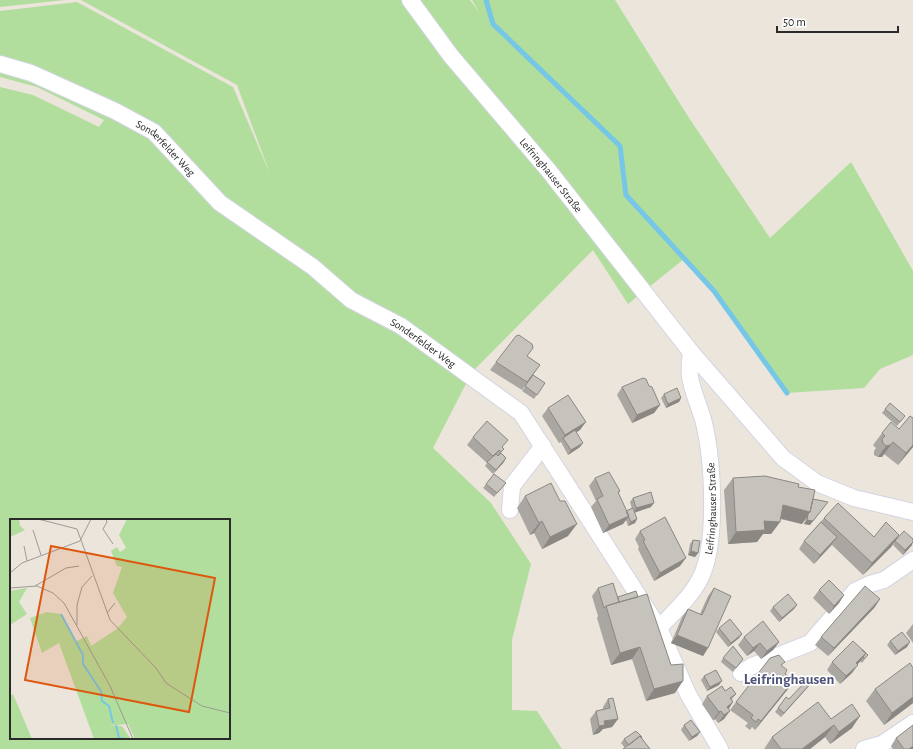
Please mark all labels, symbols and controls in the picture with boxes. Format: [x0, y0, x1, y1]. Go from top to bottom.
scale bar [777, 8, 898, 34]
text: 50 m [783, 16, 806, 28]
street label: Sonderfelder Weg [134, 118, 197, 179]
street label: Leifringhauser Straße [517, 136, 584, 215]
street label: Sonderfelder Weg [389, 317, 458, 370]
street label: Leifringhauser Straße [703, 462, 718, 556]
inset map [10, 519, 230, 739]
district label: Leifringhausen [744, 672, 834, 687]

